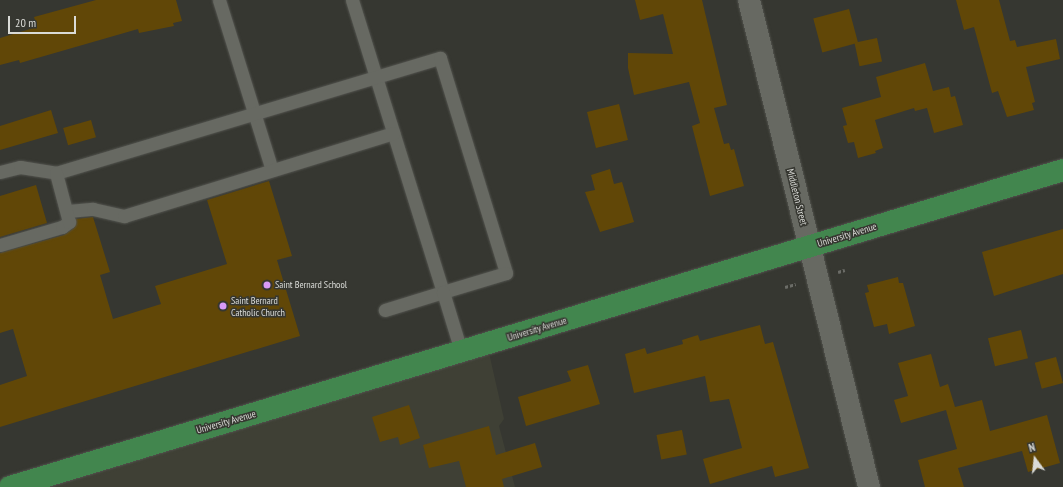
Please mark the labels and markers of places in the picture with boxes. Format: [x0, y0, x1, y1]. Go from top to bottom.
place label: Saint Bernard School [275, 279, 347, 291]
marker: Saint Bernard School [262, 280, 272, 290]
place label: Saint Bernard Catholic Church [231, 294, 285, 318]
marker: Saint Bernard Catholic Church [218, 301, 228, 311]

